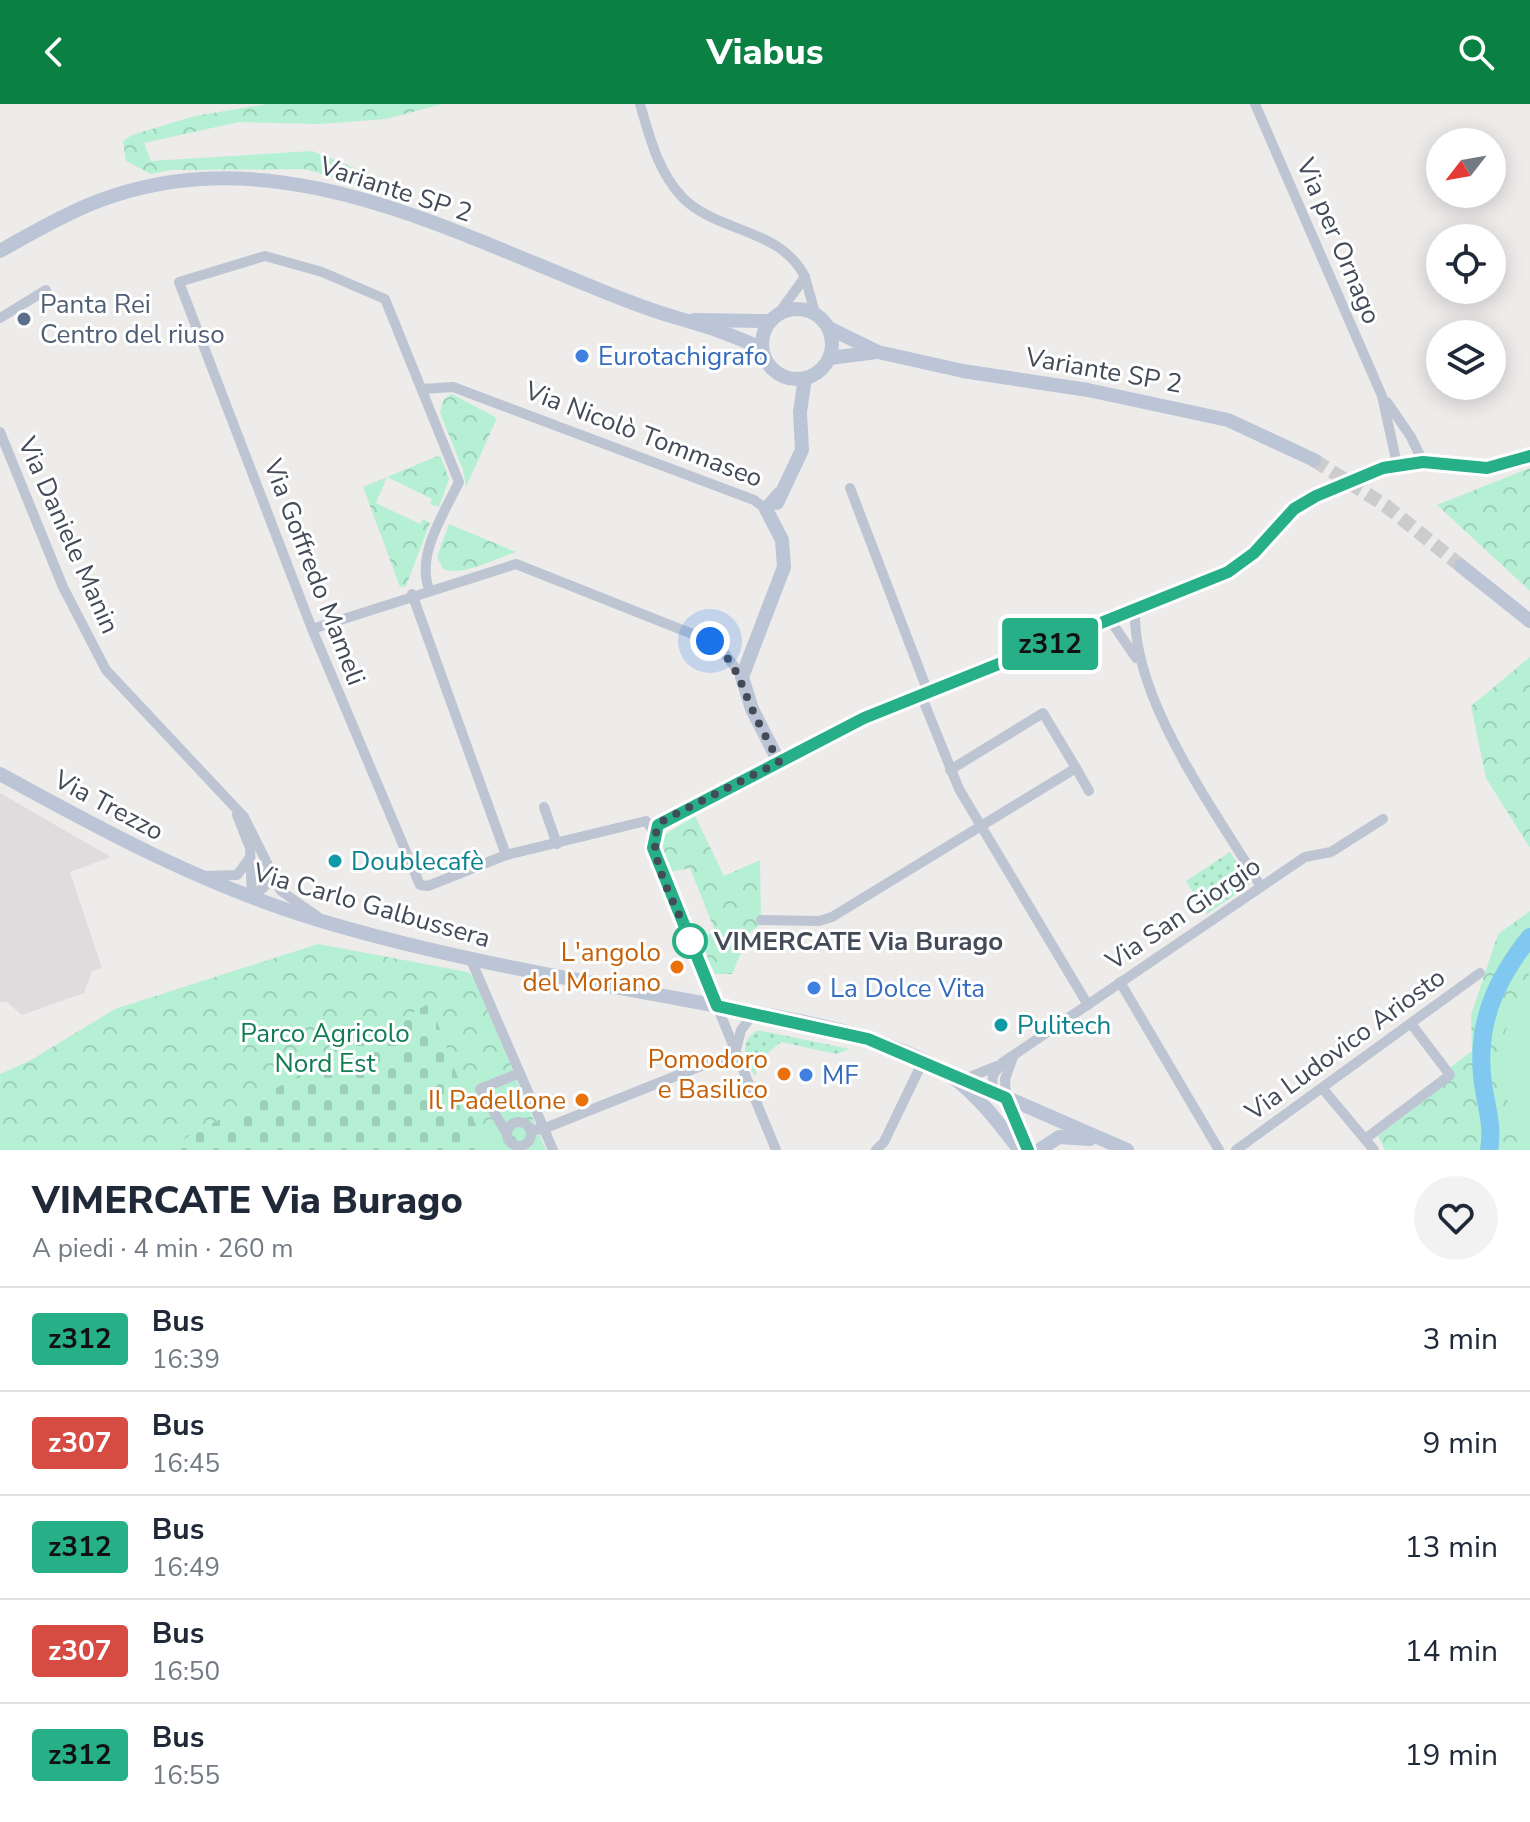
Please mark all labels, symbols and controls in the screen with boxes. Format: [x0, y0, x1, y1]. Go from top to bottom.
text: Viabus [707, 28, 823, 77]
icon: back [32, 30, 76, 74]
icon: search [1454, 30, 1498, 74]
north arrow [1426, 128, 1506, 208]
map controls [1426, 128, 1506, 400]
street label: Variante SP 2 [314, 148, 477, 231]
street label: Via per Ornago [1287, 152, 1389, 329]
button: locate [1426, 224, 1506, 304]
place label: Panta Rei Centro del riuso [40, 287, 225, 352]
marker: Panta Rei Centro del riuso [15, 310, 33, 328]
button: layers [1426, 320, 1506, 400]
place label: Eurotachigrafo [598, 339, 768, 374]
street label: Variante SP 2 [1022, 339, 1185, 401]
marker: Eurotachigrafo [573, 347, 591, 365]
street label: Via Nicolò Tommaseo [519, 373, 768, 496]
street label: Via Daniele Manin [9, 430, 128, 639]
street label: Via Goffredo Mameli [255, 453, 374, 690]
line badge: z312 [994, 618, 1106, 670]
your location [690, 621, 730, 661]
text: z312 [1018, 625, 1082, 663]
street label: Via Trezzo [47, 762, 170, 849]
place label: Doublecafè [351, 844, 484, 879]
street label: Via San Giorgio [1098, 849, 1268, 979]
marker: Doublecafè [326, 852, 344, 870]
street label: Via Carlo Galbussera [248, 855, 495, 956]
marker: VIMERCATE Via Burago [673, 924, 707, 958]
place label: VIMERCATE Via Burago [713, 924, 1003, 959]
place label: L'angolo del Moriano [523, 935, 661, 1000]
marker: L'angolo del Moriano [668, 958, 686, 976]
street label: Via Ludovico Ariosto [1237, 960, 1452, 1129]
place label: La Dolce Vita [830, 971, 985, 1006]
marker: La Dolce Vita [805, 979, 823, 997]
place label: Pulitech [1017, 1008, 1111, 1043]
park label: Parco Agricolo Nord Est [240, 1016, 410, 1081]
marker: Pulitech [992, 1016, 1010, 1034]
place label: Pomodoro e Basilico [648, 1042, 768, 1107]
place label: MF [822, 1058, 858, 1093]
marker: Pomodoro e Basilico [775, 1065, 793, 1083]
marker: MF [797, 1066, 815, 1084]
place label: Il Padellone [428, 1083, 566, 1118]
marker: Il Padellone [573, 1091, 591, 1109]
text: VIMERCATE Via Burago [32, 1175, 463, 1226]
button: heart [1414, 1176, 1498, 1260]
text: A piedi · 4 min · 260 m [32, 1231, 294, 1266]
text: Bus [152, 1301, 204, 1342]
text: 3 min [1423, 1319, 1498, 1360]
text: z312 [48, 1320, 112, 1358]
text: 16:39 [152, 1342, 220, 1377]
text: Bus [152, 1405, 204, 1446]
text: 9 min [1423, 1423, 1498, 1464]
text: z307 [48, 1424, 112, 1462]
text: 16:45 [152, 1446, 220, 1481]
text: Bus [152, 1509, 204, 1550]
text: 13 min [1405, 1527, 1498, 1568]
text: z312 [48, 1528, 112, 1566]
text: 16:49 [152, 1550, 220, 1585]
text: Bus [152, 1613, 204, 1654]
text: 14 min [1405, 1631, 1498, 1672]
text: z307 [48, 1632, 112, 1670]
text: 16:50 [152, 1654, 220, 1689]
text: Bus [152, 1717, 204, 1758]
text: 19 min [1405, 1735, 1498, 1776]
text: z312 [48, 1736, 112, 1774]
text: 16:55 [152, 1758, 220, 1793]

